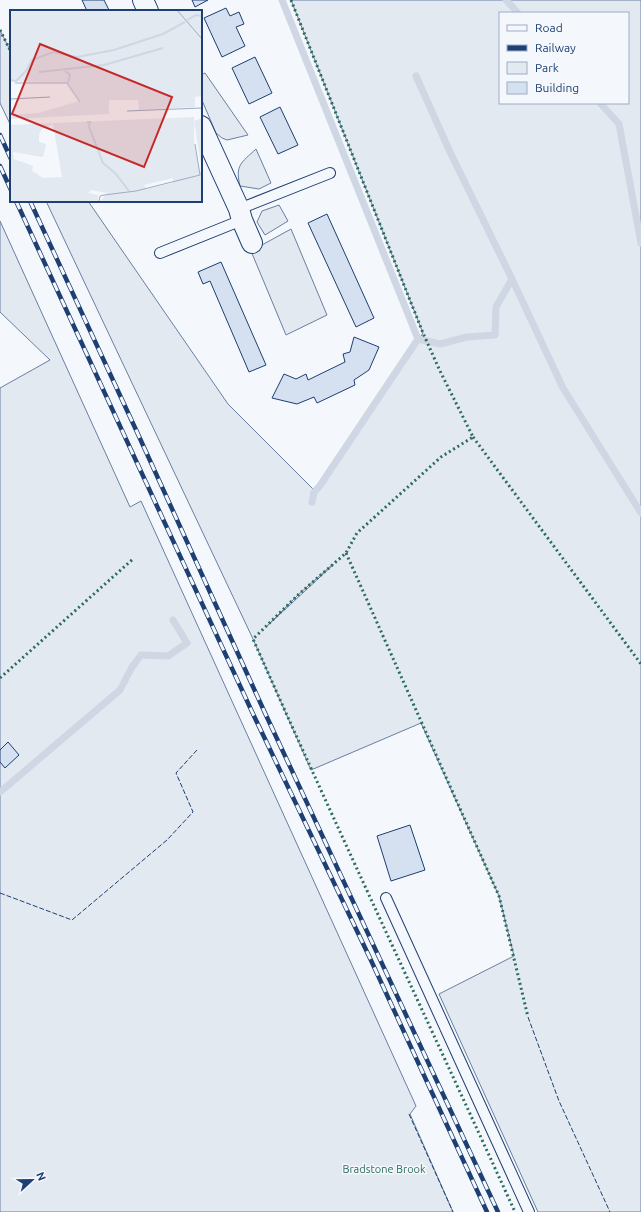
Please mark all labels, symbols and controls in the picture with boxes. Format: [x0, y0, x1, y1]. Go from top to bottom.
inset map [10, 10, 202, 202]
legend [499, 12, 629, 104]
text: Road [535, 21, 563, 34]
text: Railway [535, 41, 576, 54]
text: Park [535, 61, 559, 74]
text: Building [535, 81, 579, 94]
north arrow [12, 1160, 52, 1200]
park label: Bradstone Brook [342, 1163, 426, 1175]
text: N [34, 1170, 48, 1182]

